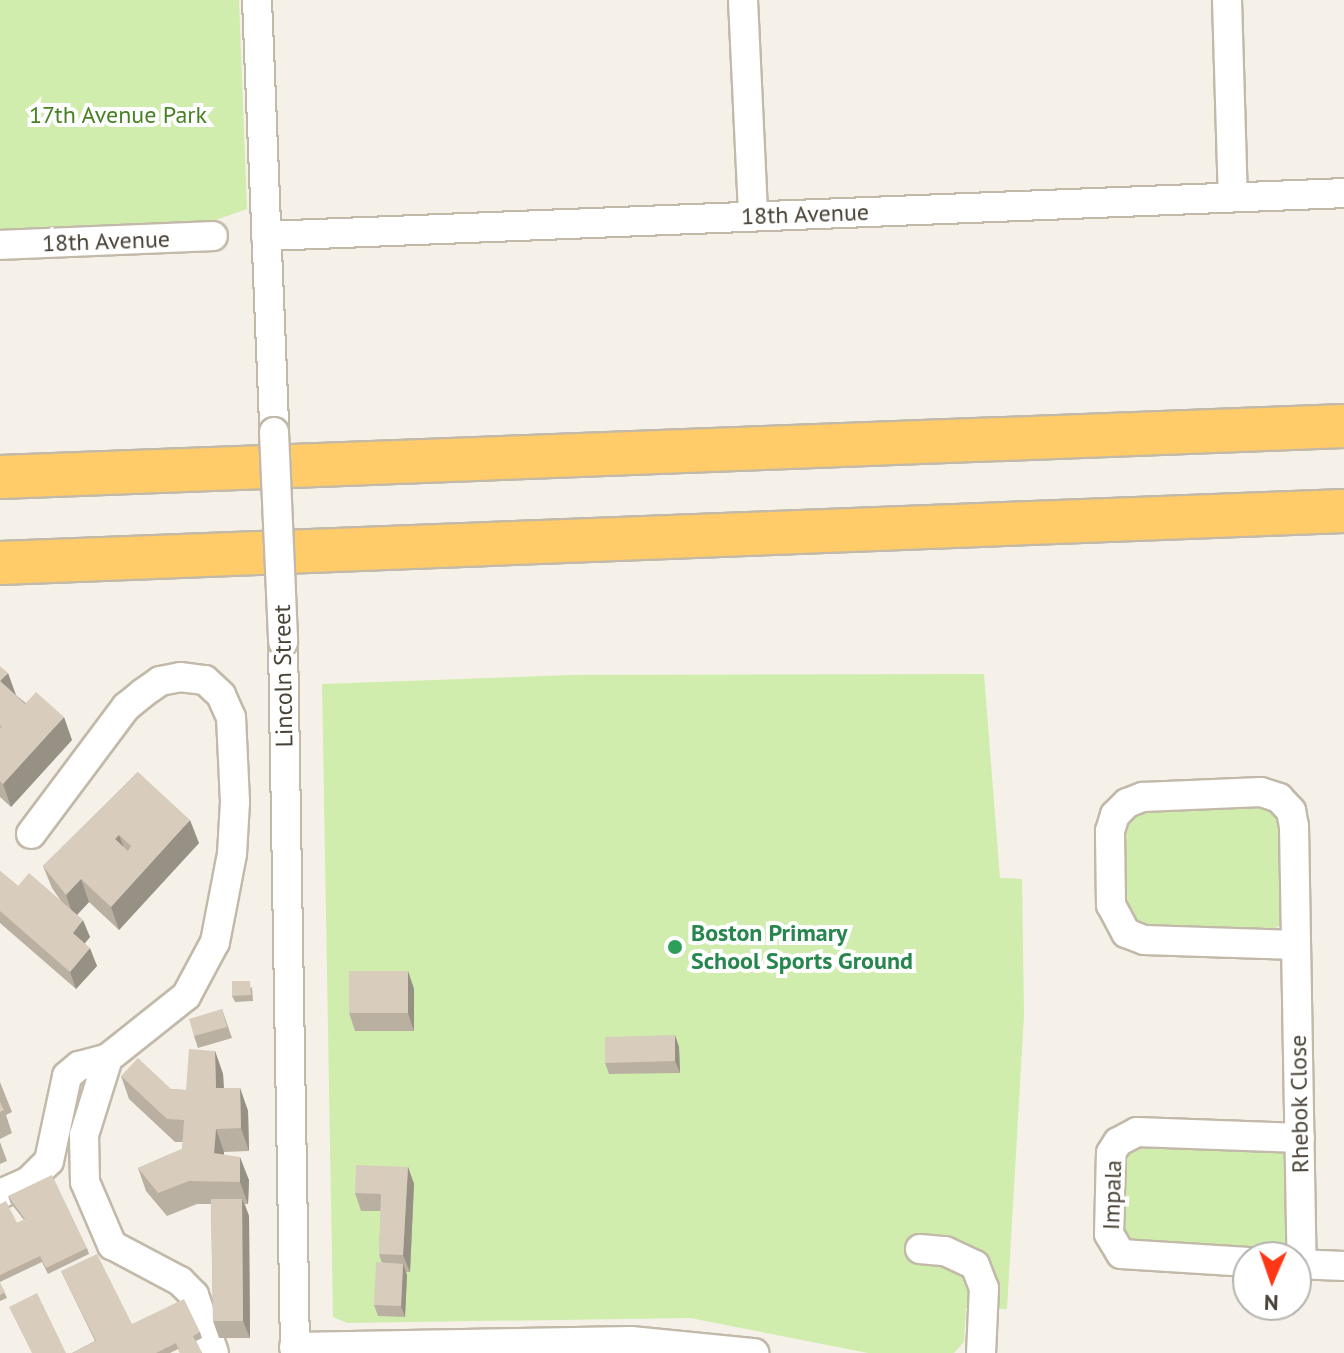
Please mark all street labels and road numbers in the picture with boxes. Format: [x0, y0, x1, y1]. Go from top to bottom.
street label: 18th Avenue [740, 197, 870, 231]
street label: 18th Avenue [41, 224, 171, 258]
street label: Lincoln Street [267, 604, 299, 748]
street label: Rhebok Close [1283, 1034, 1315, 1174]
street label: Impala [1096, 1159, 1128, 1231]

